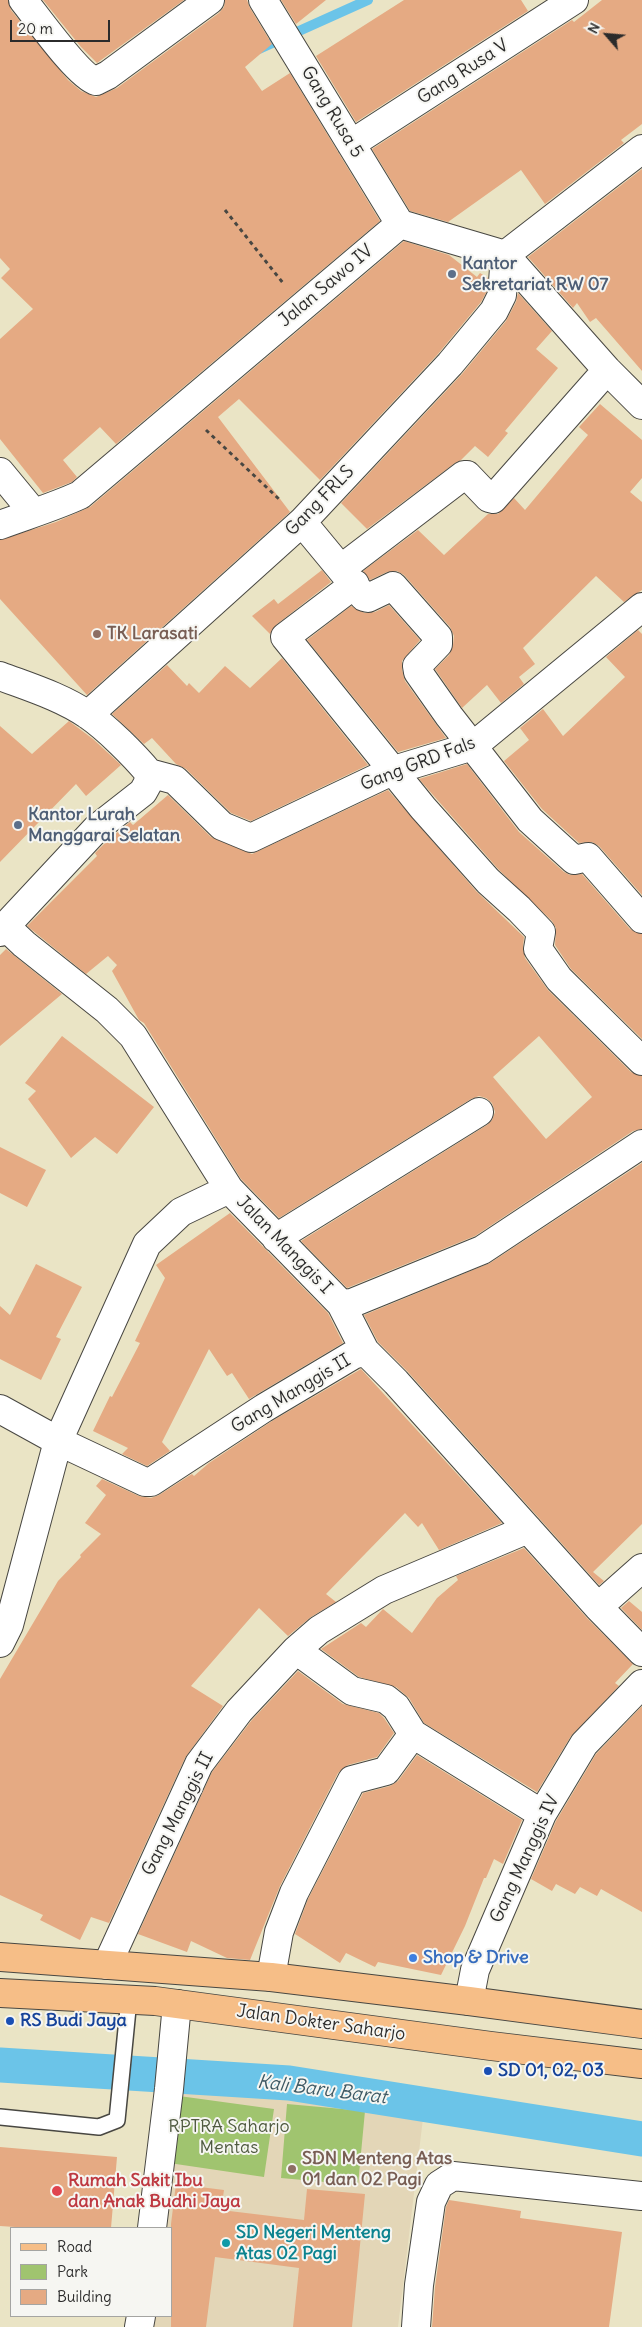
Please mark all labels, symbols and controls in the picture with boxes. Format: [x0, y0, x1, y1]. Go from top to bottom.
scale bar [12, 10, 112, 42]
north arrow [582, 10, 632, 60]
text: 20 m [18, 19, 53, 38]
text: N [583, 20, 604, 37]
street label: Gang Rusa V [414, 35, 512, 109]
street label: Gang Rusa 5 [296, 62, 368, 162]
street label: Jalan Sawo IV [274, 240, 378, 332]
place label: Kantor Sekretariat RW 07 [462, 253, 608, 296]
marker: Kantor Sekretariat RW 07 [446, 268, 458, 280]
street label: Gang FRLS [281, 461, 359, 541]
place label: TK Larasati [107, 623, 198, 645]
marker: TK Larasati [91, 628, 103, 640]
street label: Gang GRD Fals [357, 732, 479, 796]
place label: Kantor Lurah Manggarai Selatan [28, 804, 180, 846]
marker: Kantor Lurah Manggarai Selatan [12, 819, 24, 831]
street label: Jalan Manggis I [232, 1191, 336, 1299]
street label: Gang Manggis II [227, 1350, 355, 1438]
street label: Gang Manggis II [138, 1749, 218, 1879]
street label: Gang Manggis IV [486, 1791, 564, 1927]
place label: Shop & Drive [423, 1947, 529, 1969]
marker: Shop & Drive [407, 1952, 419, 1964]
street label: Jalan Dokter Saharjo [235, 2000, 407, 2046]
place label: RS Budi Jaya [20, 2010, 127, 2032]
marker: RS Budi Jaya [4, 2015, 16, 2027]
place label: SD 01, 02, 03 [498, 2060, 604, 2082]
marker: SD 01, 02, 03 [482, 2065, 494, 2077]
water label: Kali Baru Barat [256, 2071, 388, 2109]
park label: RPTRA Saharjo Mentas [168, 2116, 290, 2158]
place label: SDN Menteng Atas 01 dan 02 Pagi [302, 2148, 452, 2190]
marker: SDN Menteng Atas 01 dan 02 Pagi [286, 2163, 298, 2175]
place label: Rumah Sakit Ibu dan Anak Budhi Jaya [68, 2170, 241, 2212]
marker: Rumah Sakit Ibu dan Anak Budhi Jaya [50, 2184, 64, 2198]
place label: SD Negeri Menteng Atas 02 Pagi [236, 2222, 391, 2264]
legend [10, 2227, 172, 2317]
text: Road [57, 2237, 92, 2256]
marker: SD Negeri Menteng Atas 02 Pagi [220, 2237, 232, 2249]
text: Park [57, 2262, 88, 2281]
text: Building [57, 2287, 112, 2306]

